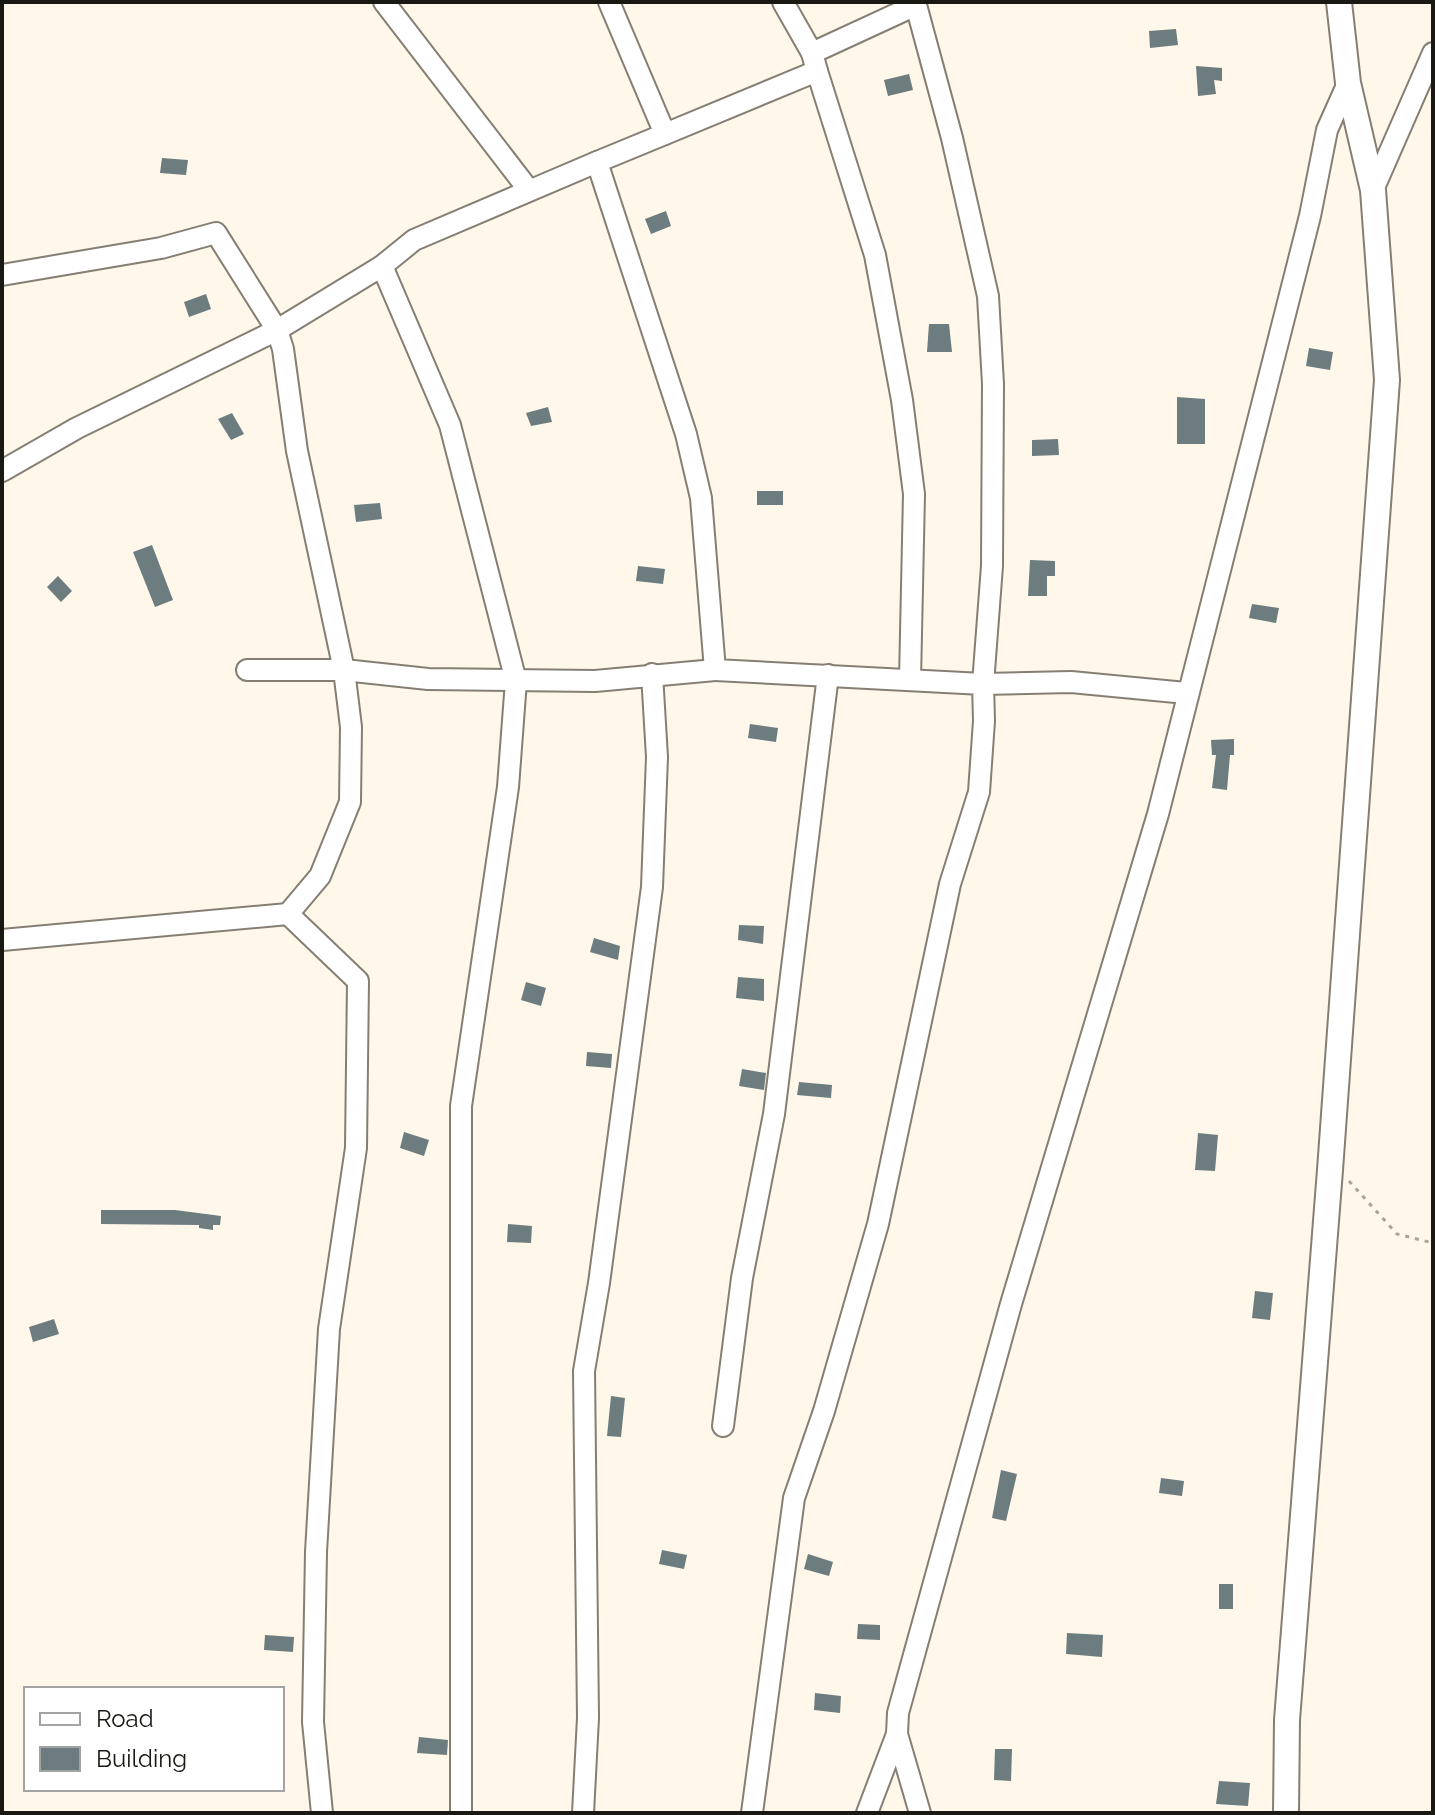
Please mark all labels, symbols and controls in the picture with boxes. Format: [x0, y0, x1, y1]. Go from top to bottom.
legend [24, 1687, 284, 1791]
text: Road [96, 1704, 154, 1733]
text: Building [96, 1744, 187, 1773]

